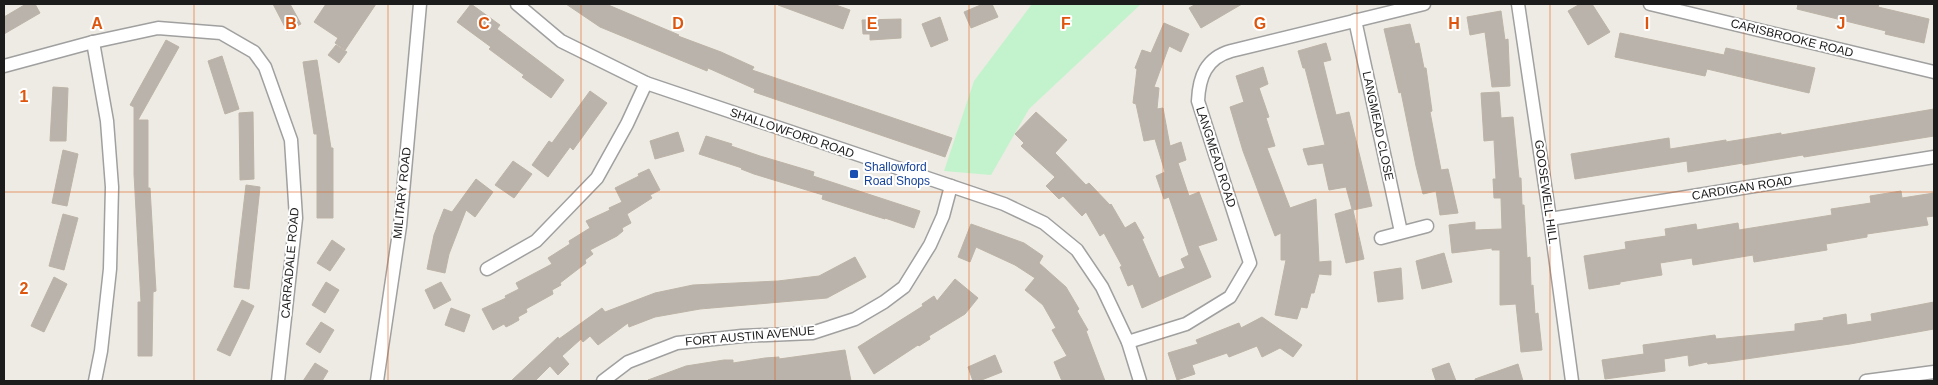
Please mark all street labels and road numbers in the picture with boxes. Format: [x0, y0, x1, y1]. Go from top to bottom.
street label: CARISBROOKE ROAD [1729, 16, 1855, 60]
street label: LANGMEAD CLOSE [1360, 70, 1396, 182]
street label: SHALLOWFORD ROAD [728, 105, 856, 161]
street label: LANGMEAD ROAD [1193, 105, 1239, 210]
street label: GOOSEWELL HILL [1532, 139, 1560, 245]
street label: MILITARY ROAD [390, 146, 414, 239]
street label: CARDIGAN ROAD [1691, 173, 1793, 203]
street label: CARRADALE ROAD [278, 207, 302, 319]
street label: FORT AUSTIN AVENUE [685, 323, 815, 349]

